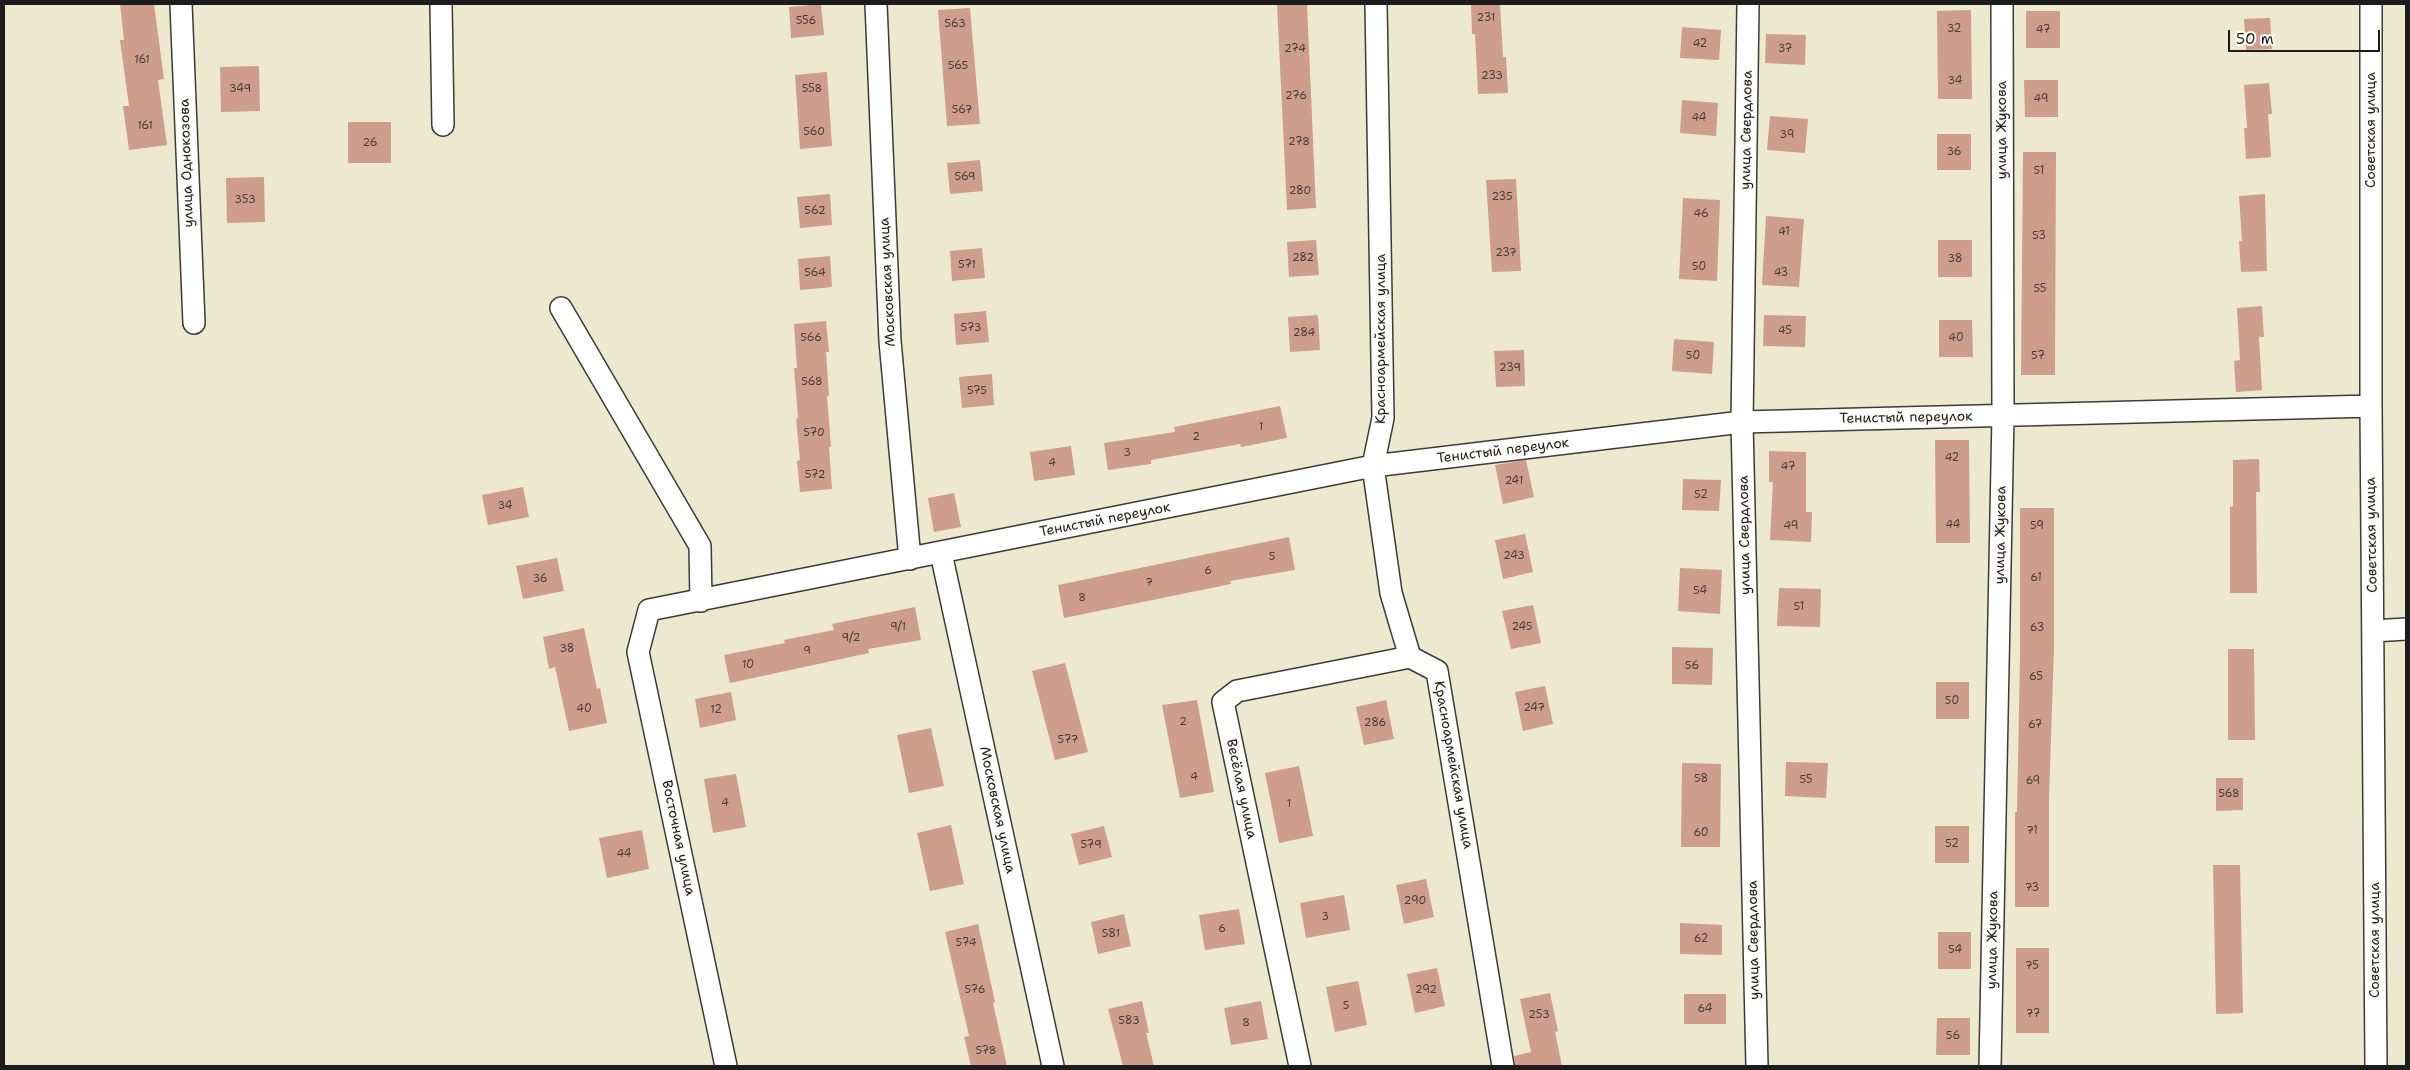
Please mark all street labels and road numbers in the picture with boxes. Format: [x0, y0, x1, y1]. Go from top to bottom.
street label: улица Свердлова [1738, 70, 1756, 190]
street label: Советская улица [2363, 72, 2379, 188]
street label: улица Жукова [1994, 81, 2010, 179]
street label: улица Однокозова [176, 98, 198, 228]
street label: Московская улица [876, 217, 900, 347]
street label: Красноармейская улица [1373, 254, 1389, 424]
street label: Тенистый переулок [1839, 408, 1973, 428]
street label: Тенистый переулок [1436, 435, 1570, 467]
street label: улица Свердлова [1736, 475, 1754, 595]
street label: Советская улица [2363, 477, 2381, 593]
street label: улица Жукова [1992, 486, 2010, 584]
street label: Тенистый переулок [1038, 499, 1172, 541]
street label: Красноармейская улица [1430, 680, 1476, 850]
street label: Весёлая улица [1222, 737, 1260, 841]
street label: Московская улица [975, 745, 1019, 875]
street label: Восточная улица [658, 779, 698, 897]
street label: улица Свердлова [1745, 880, 1763, 1000]
street label: Советская улица [2367, 882, 2383, 998]
street label: улица Жукова [1984, 891, 2002, 989]

